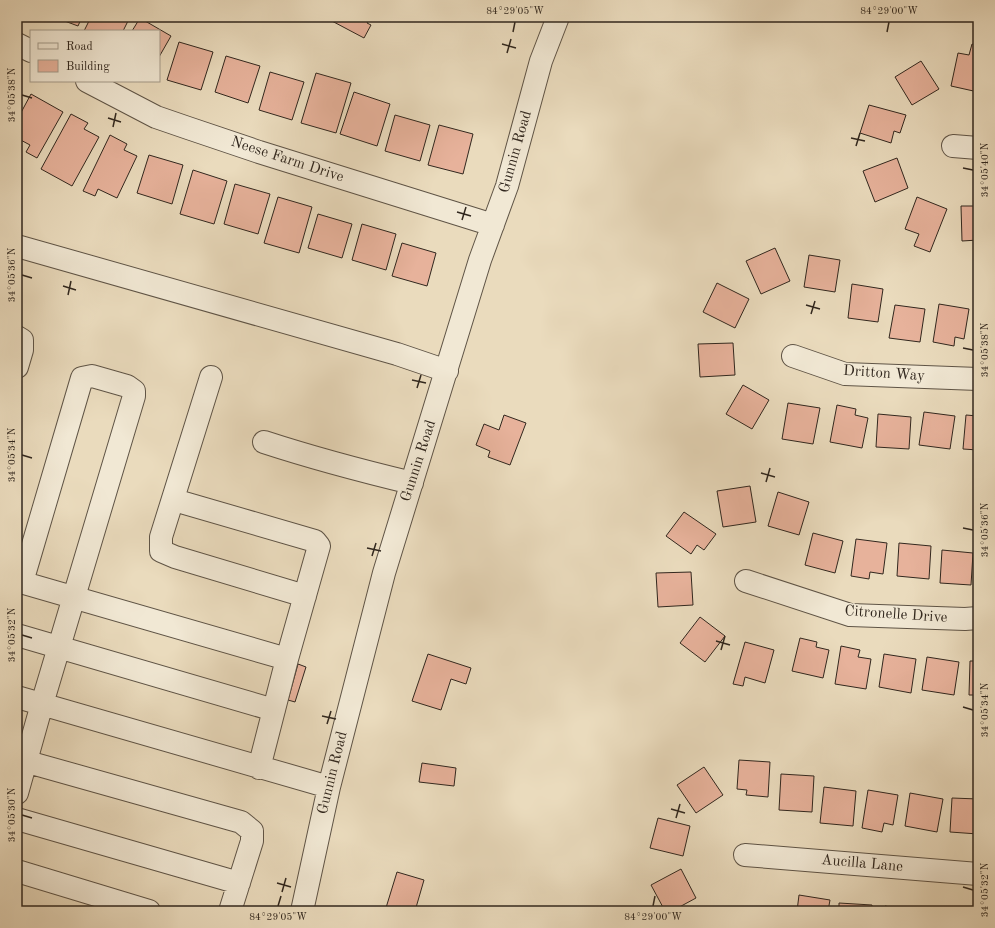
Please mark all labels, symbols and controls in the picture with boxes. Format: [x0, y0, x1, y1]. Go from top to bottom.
text: 84°29'05"W [486, 6, 544, 16]
text: 84°29'00"W [860, 6, 918, 16]
legend [30, 30, 160, 82]
text: Road [66, 41, 93, 53]
text: Building [66, 61, 110, 73]
text: 34°05'38"N [7, 67, 17, 122]
street label: Gunnin Road [497, 109, 535, 195]
street label: Neese Farm Drive [229, 135, 345, 185]
text: 34°05'40"N [980, 142, 990, 197]
text: 34°05'36"N [7, 247, 17, 302]
text: 34°05'38"N [980, 322, 990, 377]
street label: Dritton Way [843, 364, 926, 384]
street label: Gunnin Road [399, 418, 439, 504]
text: 34°05'34"N [7, 427, 17, 482]
text: 34°05'36"N [980, 502, 990, 557]
street label: Citronelle Drive [844, 604, 948, 626]
text: 34°05'32"N [7, 607, 17, 662]
text: 34°05'34"N [980, 682, 990, 737]
street label: Gunnin Road [315, 730, 351, 816]
text: 34°05'30"N [7, 787, 17, 842]
street label: Aucilla Lane [820, 853, 904, 875]
text: 34°05'32"N [980, 862, 990, 917]
text: 84°29'05"W [249, 912, 307, 922]
text: 84°29'00"W [624, 912, 682, 922]

